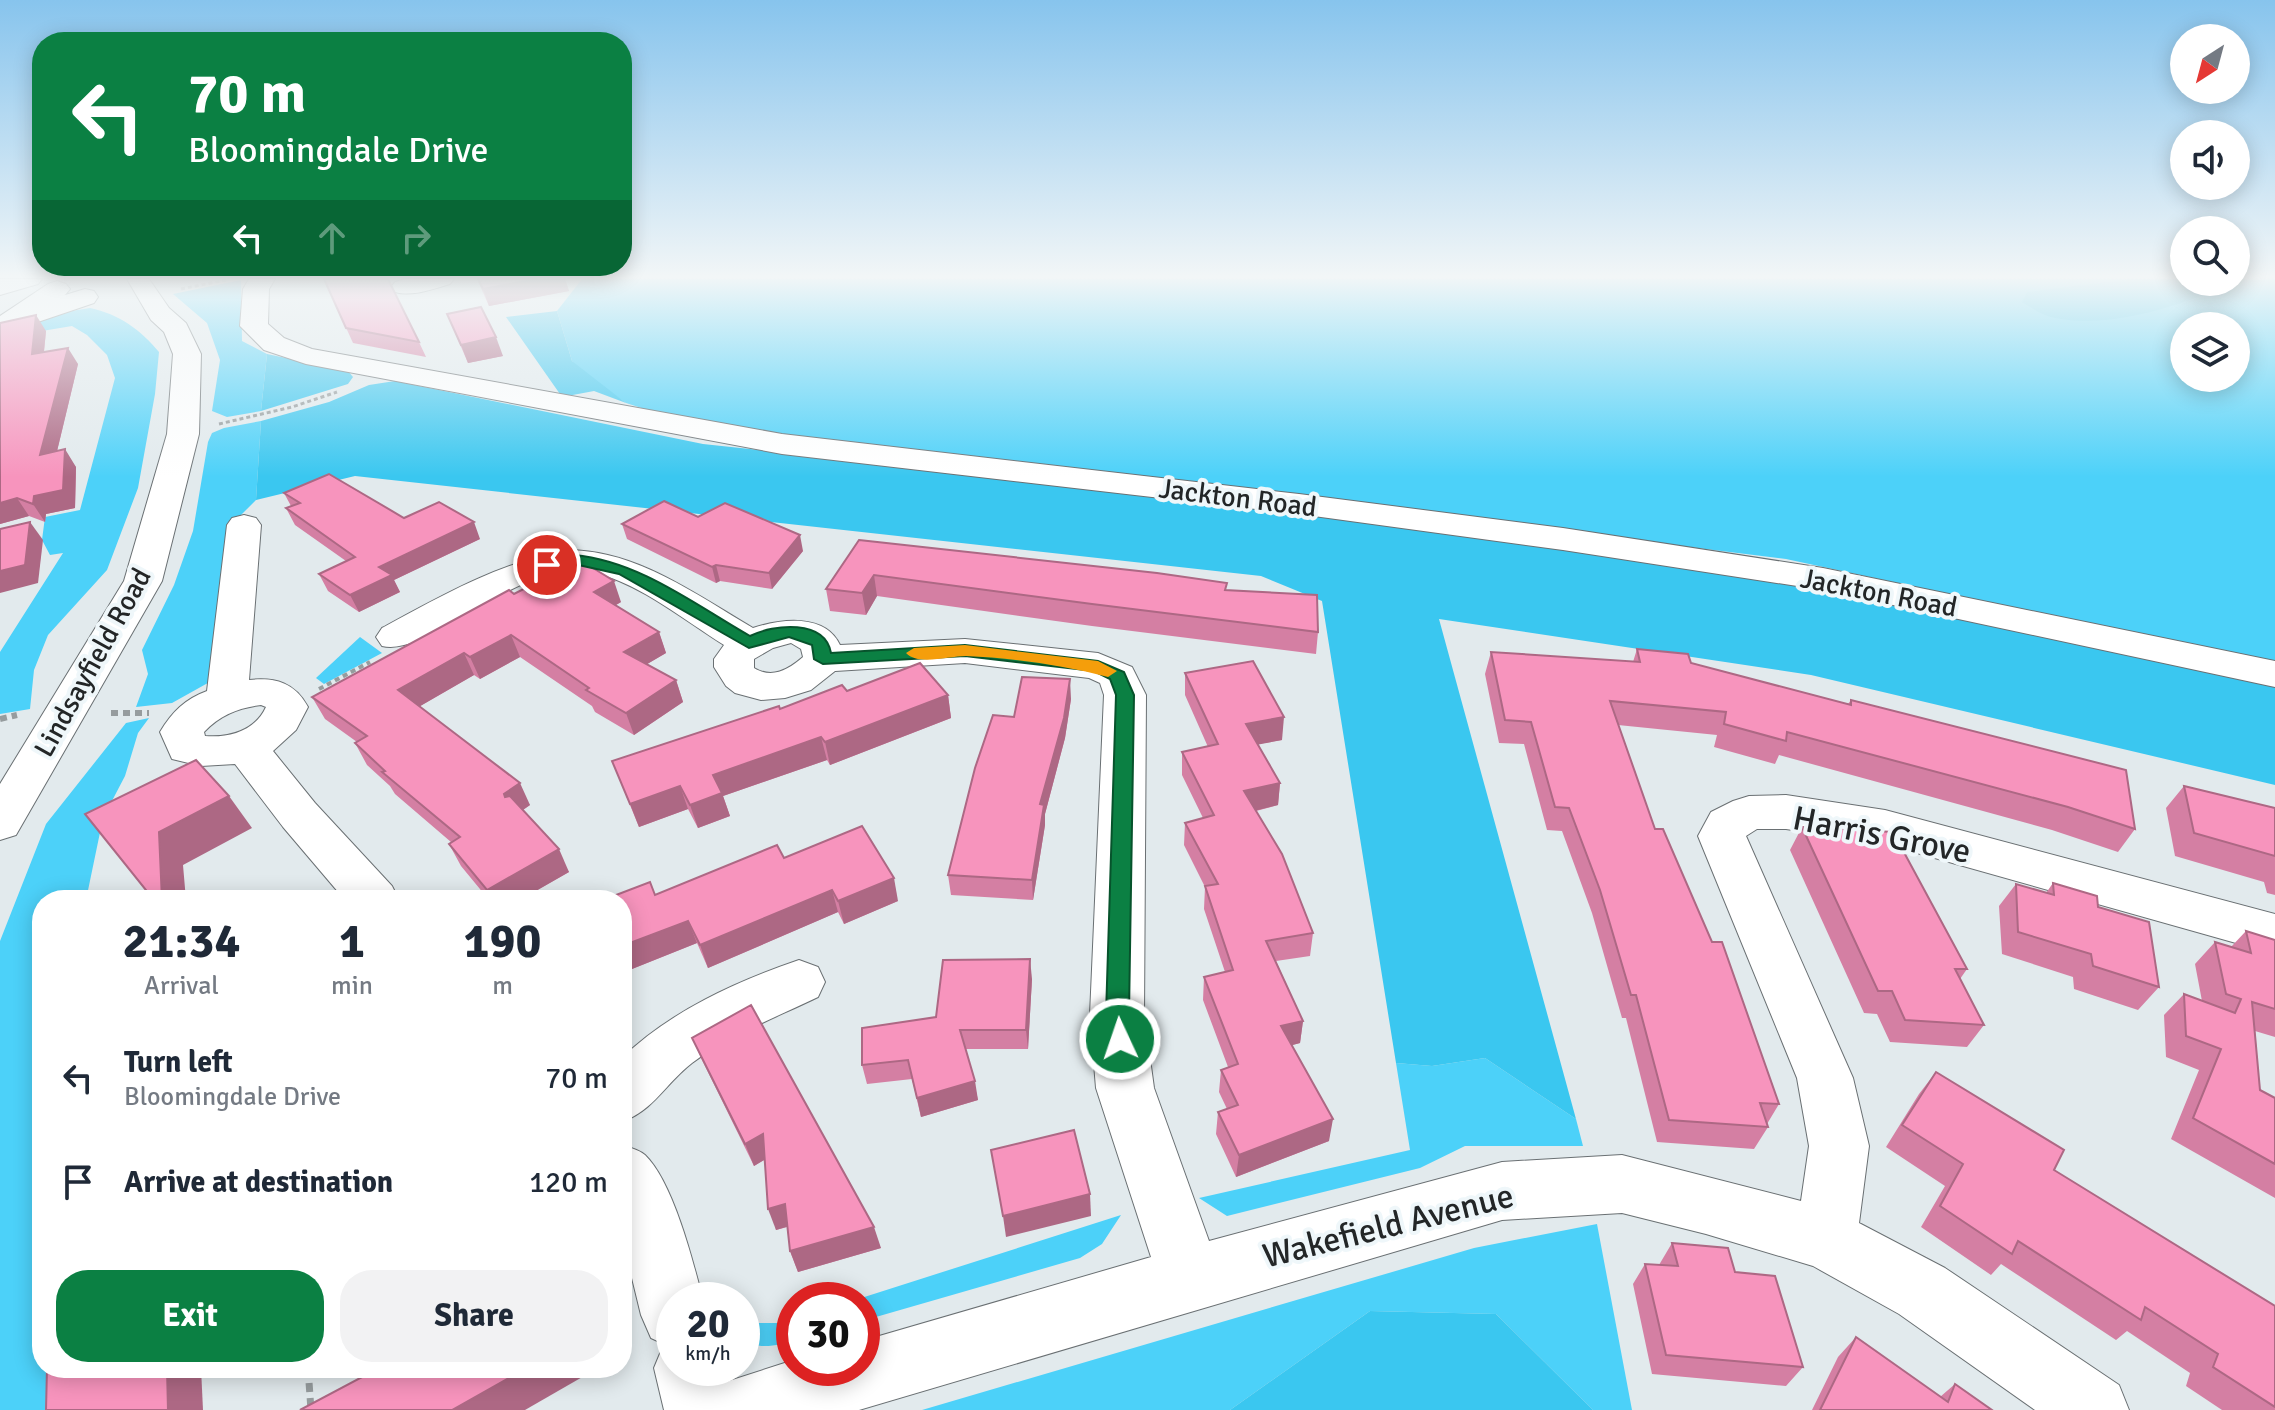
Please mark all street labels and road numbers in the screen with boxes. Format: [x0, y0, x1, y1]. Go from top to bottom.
street label: Jackton Road [1157, 471, 1319, 525]
street label: Jackton Road [1798, 561, 1960, 625]
street label: Lindsayfield Road [27, 562, 159, 763]
street label: Harris Grove [1789, 797, 1974, 873]
street label: Wakefield Avenue [1259, 1175, 1518, 1277]

